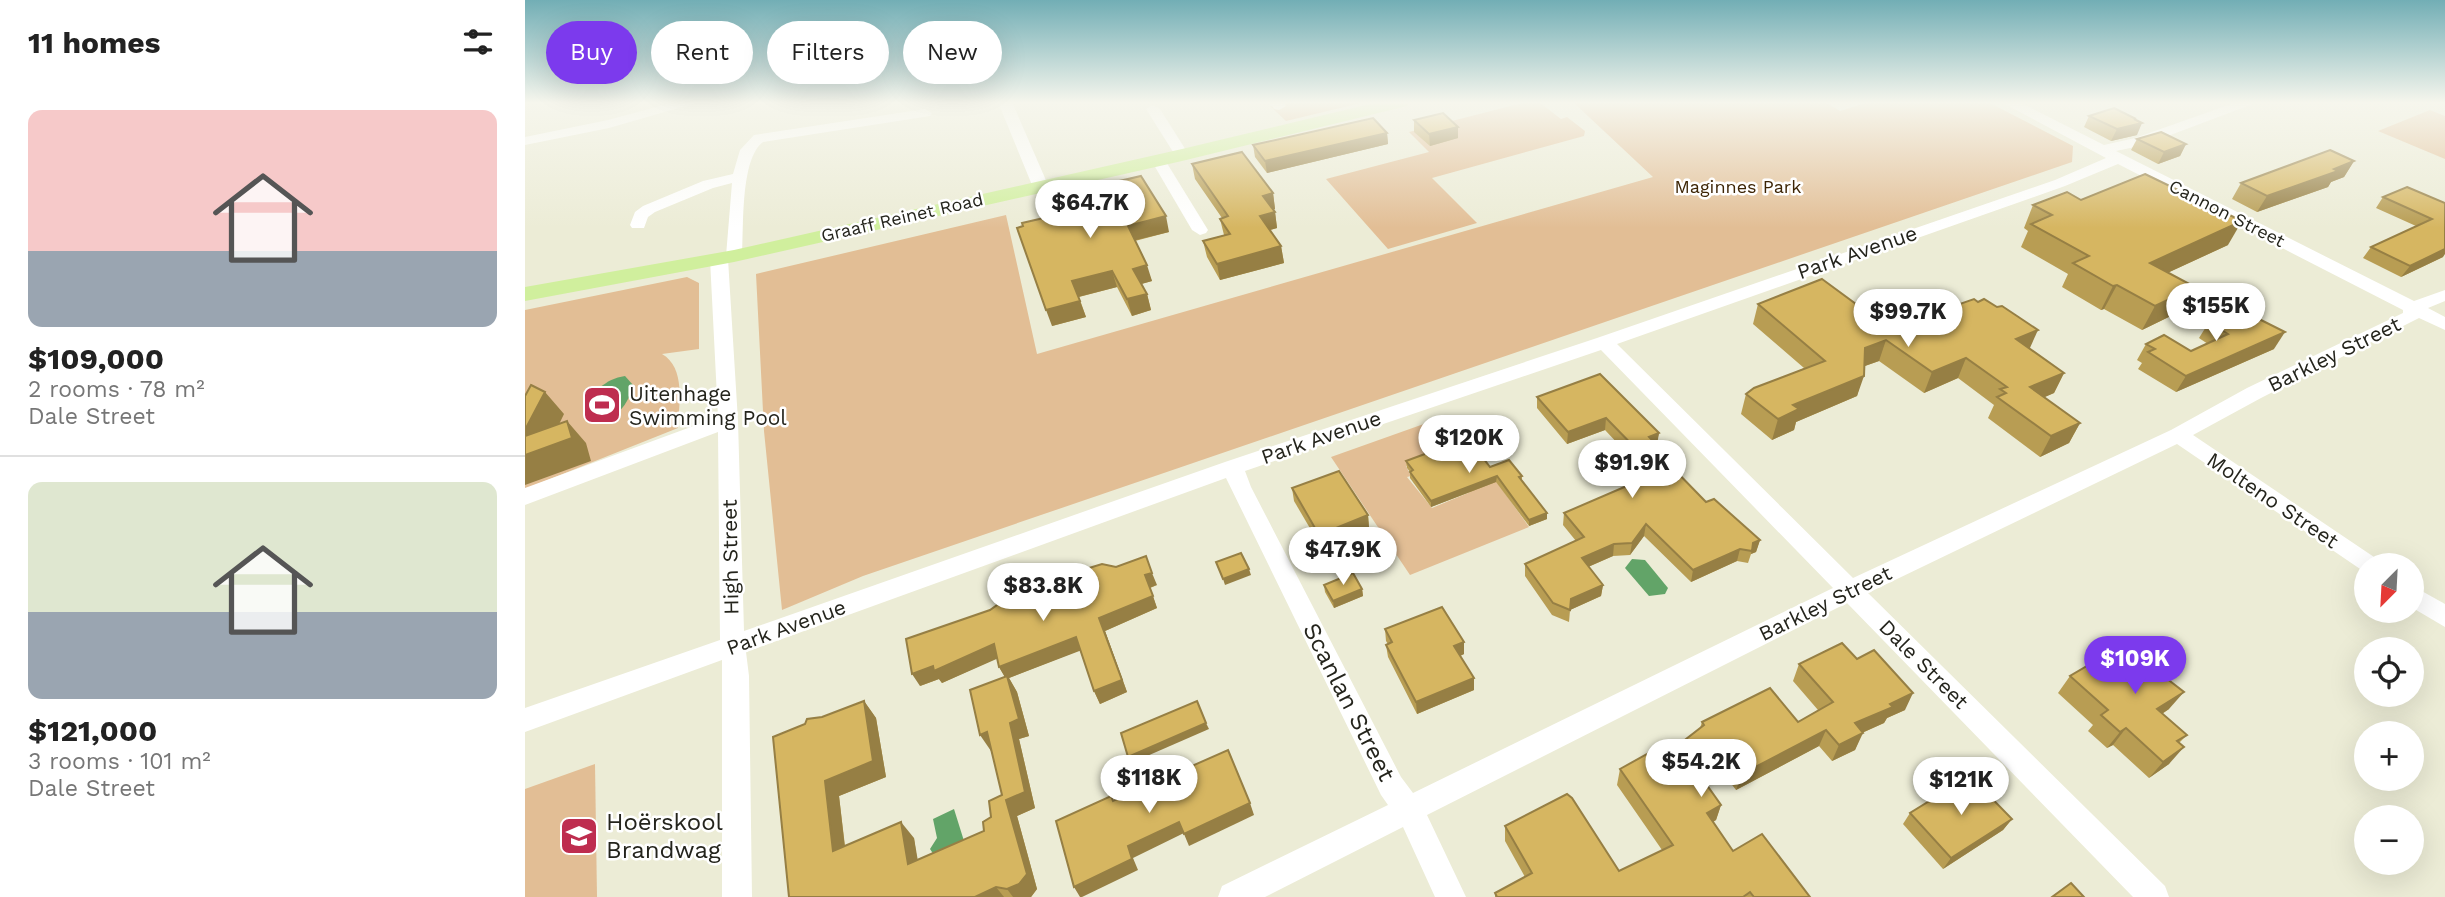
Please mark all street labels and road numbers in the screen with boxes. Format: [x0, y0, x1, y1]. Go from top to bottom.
street label: Cannon Street [2166, 175, 2289, 251]
street label: Graaff Reinet Road [819, 188, 985, 246]
street label: Park Avenue [1794, 220, 1920, 284]
street label: Barkley Street [2263, 311, 2405, 397]
street label: Park Avenue [1258, 405, 1384, 469]
street label: Molteno Street [2202, 447, 2344, 553]
street label: High Street [716, 499, 744, 615]
street label: Barkley Street [1754, 560, 1896, 646]
street label: Park Avenue [723, 594, 849, 660]
street label: Dale Street [1874, 614, 1974, 714]
street label: Scanlan Street [1297, 618, 1401, 786]

